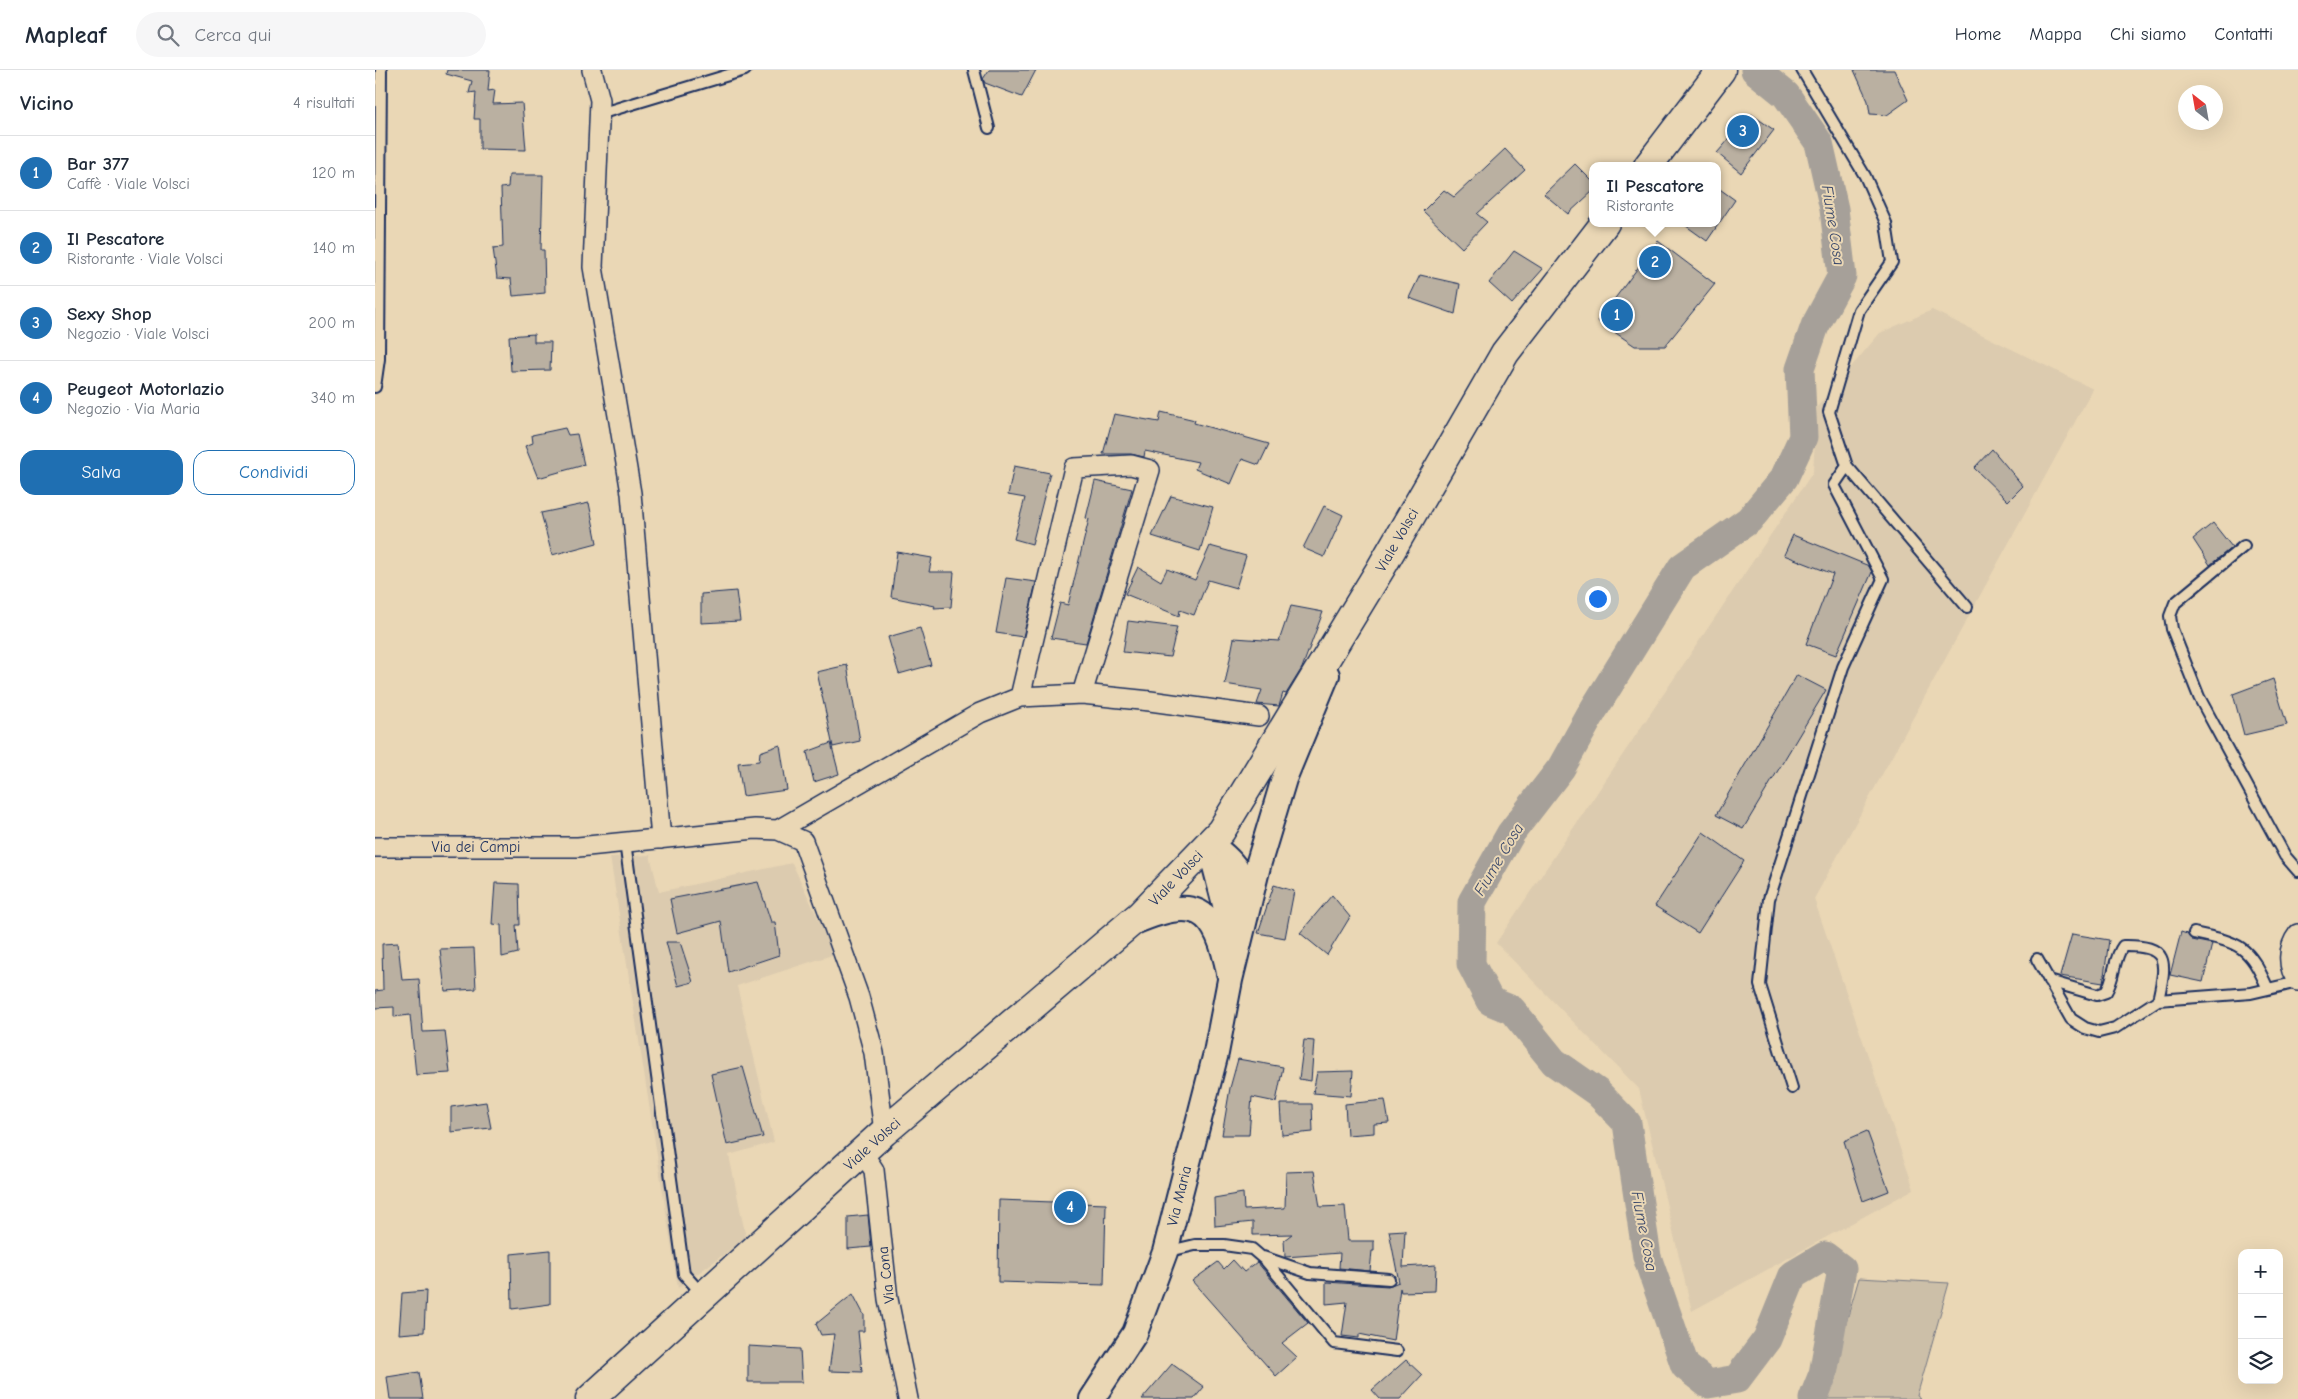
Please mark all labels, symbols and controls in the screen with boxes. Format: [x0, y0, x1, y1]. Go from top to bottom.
search box [136, 12, 486, 57]
text: Mapleaf [25, 21, 106, 49]
icon: search [154, 21, 182, 49]
text: Cerca qui [194, 24, 272, 46]
text: Home [1955, 24, 2001, 45]
text: Mappa [2029, 24, 2082, 45]
text: Chi siamo [2110, 24, 2186, 45]
text: Contatti [2214, 24, 2273, 45]
north arrow [2178, 85, 2223, 130]
text: Vicino [20, 91, 74, 115]
text: 4 risultati [293, 94, 355, 112]
pin: 3 [1727, 112, 1759, 150]
text: Bar 377 [67, 153, 129, 175]
popup [1589, 162, 1721, 227]
text: 1 [33, 164, 39, 182]
text: 120 m [312, 164, 355, 182]
text: Caffè · Viale Volsci [67, 175, 190, 193]
text: Il Pescatore [1606, 175, 1704, 197]
water label: Fiume Cosa [1818, 184, 1848, 267]
text: Ristorante [1606, 197, 1674, 215]
text: Il Pescatore [67, 228, 164, 250]
text: 2 [32, 239, 40, 257]
text: 140 m [313, 239, 355, 257]
pin: 2 [1639, 243, 1671, 281]
text: Ristorante · Viale Volsci [67, 250, 223, 268]
pin: 1 [1601, 296, 1633, 334]
text: Sexy Shop [67, 303, 152, 325]
text: 3 [32, 314, 40, 332]
text: 200 m [309, 314, 355, 332]
text: Negozio · Viale Volsci [67, 325, 209, 343]
text: Peugeot Motorlazio [67, 378, 224, 400]
text: 4 [32, 389, 40, 407]
text: 340 m [311, 389, 355, 407]
text: Negozio · Via Maria [67, 400, 200, 418]
button: Salva [20, 450, 183, 495]
button: Condividi [193, 450, 355, 495]
street label: Viale Volsci [1372, 505, 1422, 575]
your location [1585, 586, 1611, 612]
water label: Fiume Cosa [1470, 820, 1527, 899]
street label: Via dei Campi [432, 838, 520, 856]
street label: Viale Volsci [1145, 847, 1207, 909]
street label: Viale Volsci [840, 1114, 904, 1174]
street label: Via Maria [1163, 1164, 1195, 1228]
pin: 4 [1054, 1188, 1086, 1226]
water label: Fiume Cosa [1627, 1190, 1661, 1273]
street label: Via Cona [874, 1245, 898, 1305]
map controls [2238, 1249, 2283, 1384]
button: + [2238, 1249, 2283, 1294]
button: − [2238, 1294, 2283, 1339]
button: layers [2238, 1339, 2283, 1384]

